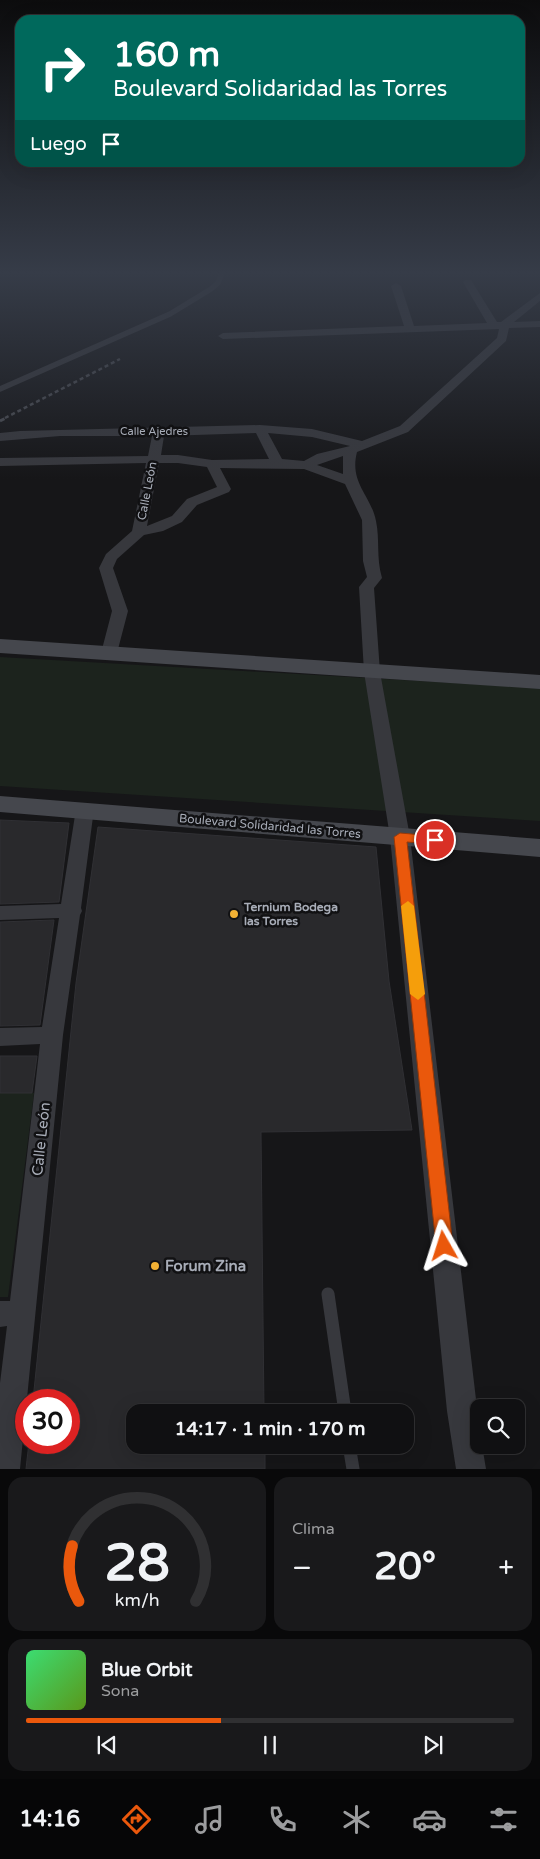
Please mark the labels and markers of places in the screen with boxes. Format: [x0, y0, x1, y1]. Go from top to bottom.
pin [414, 819, 456, 861]
place label: Ternium Bodega las Torres [243, 900, 338, 928]
marker: Ternium Bodega las Torres [228, 908, 240, 920]
place label: Forum Zina [165, 1257, 246, 1275]
marker: Forum Zina [149, 1260, 161, 1272]

